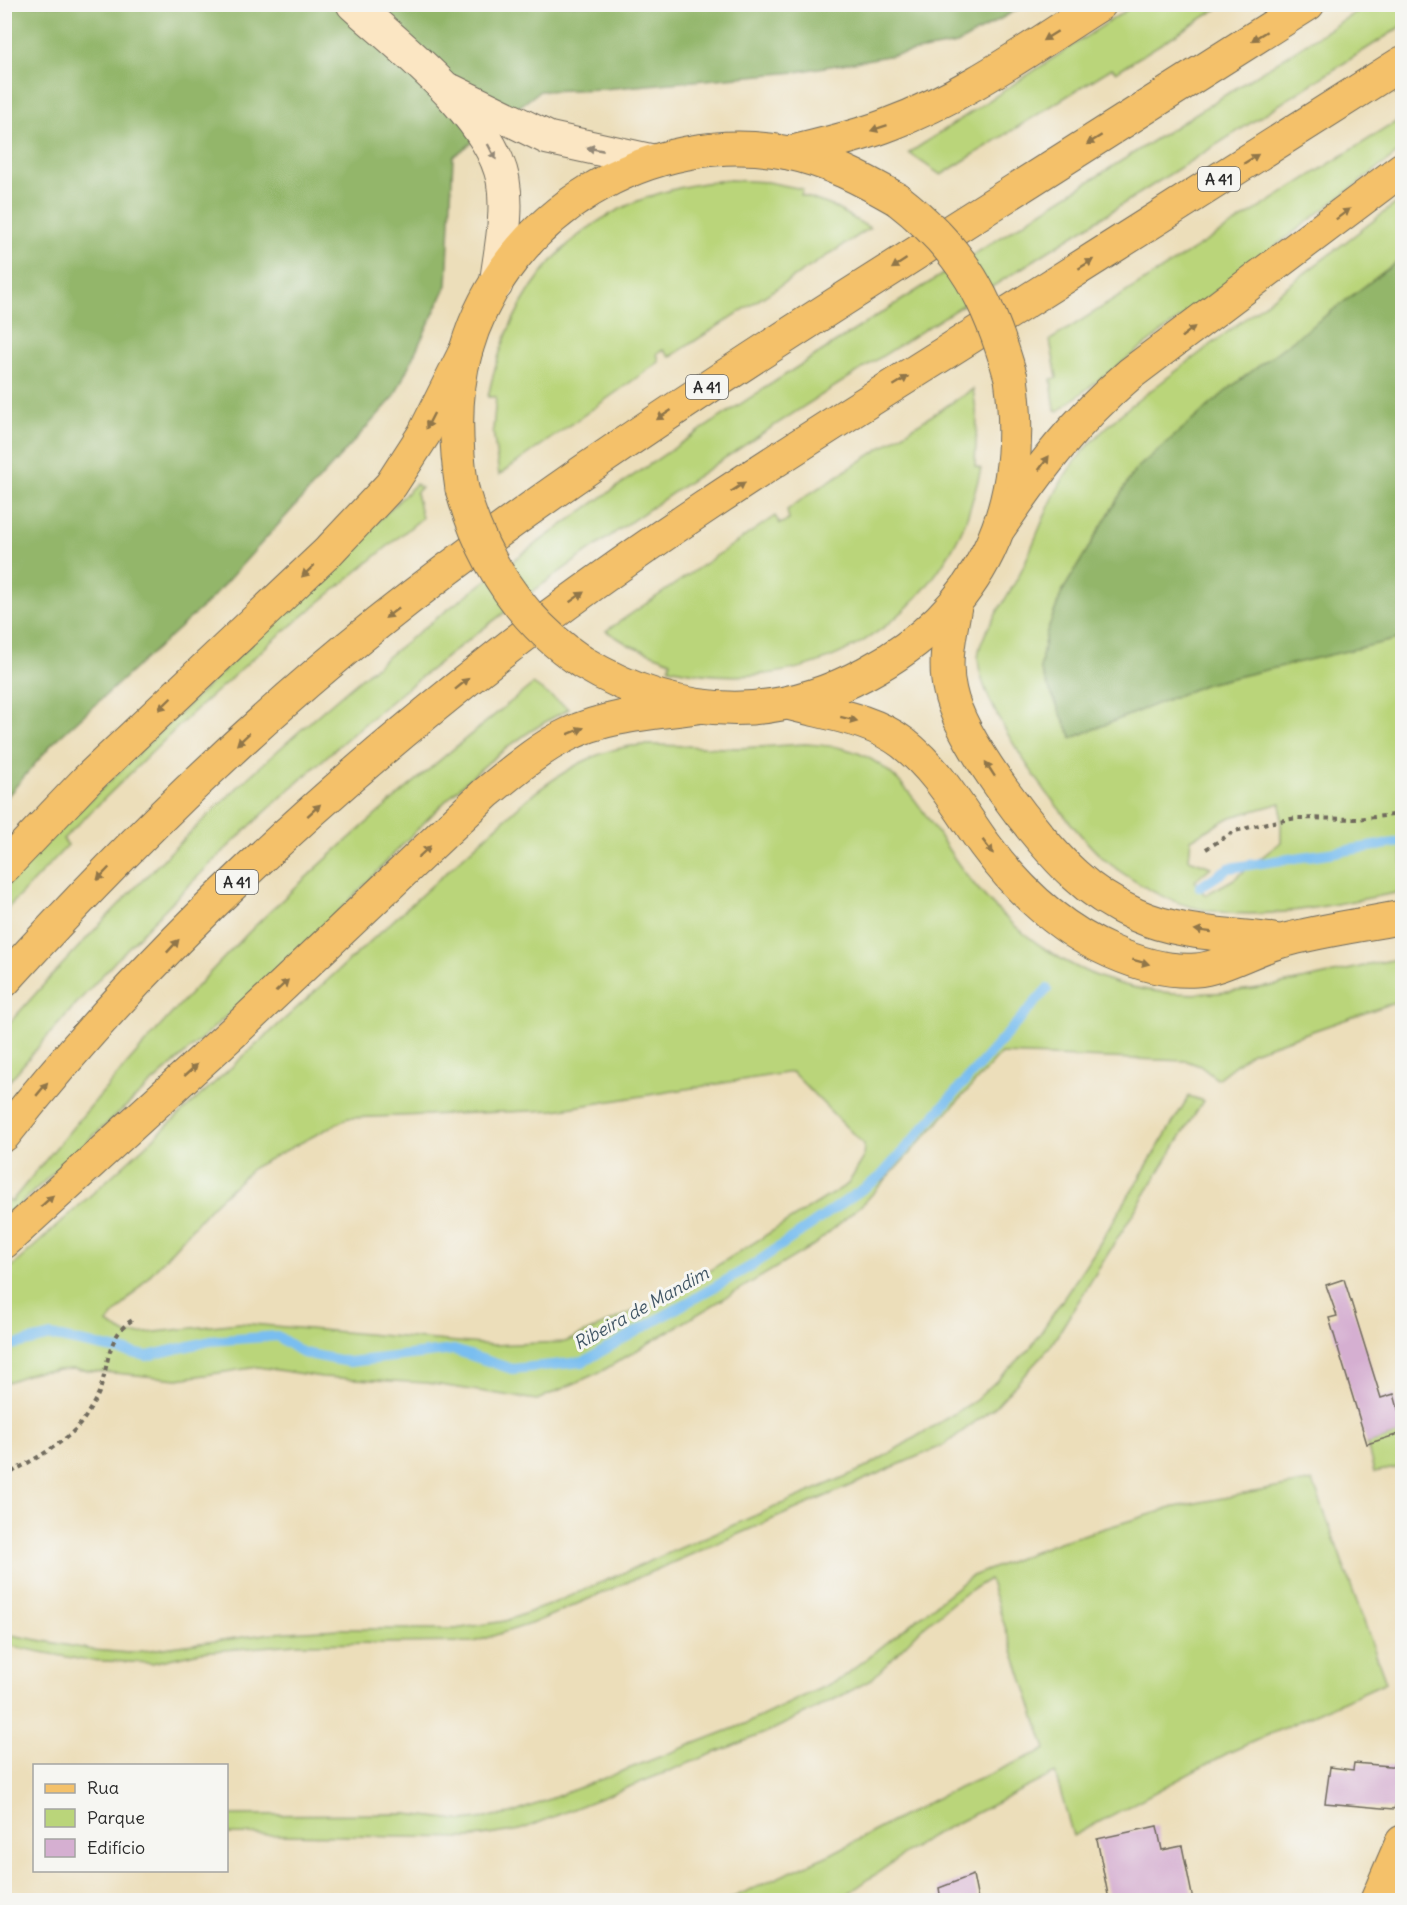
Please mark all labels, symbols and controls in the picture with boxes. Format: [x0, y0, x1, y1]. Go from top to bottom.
one-way arrow [1042, 30, 1058, 41]
one-way arrow [1251, 30, 1267, 41]
one-way arrow [870, 124, 888, 134]
one-way arrow [1086, 134, 1102, 145]
one-way arrow [487, 143, 497, 160]
one-way arrow [586, 144, 605, 153]
one-way arrow [1242, 154, 1259, 165]
road number: A 41 [1198, 167, 1240, 191]
one-way arrow [1334, 208, 1350, 220]
one-way arrow [891, 258, 907, 269]
one-way arrow [1078, 258, 1094, 269]
one-way arrow [1180, 327, 1195, 339]
road number: A 41 [686, 375, 728, 399]
one-way arrow [893, 375, 909, 386]
one-way arrow [657, 409, 673, 421]
one-way arrow [425, 412, 435, 429]
one-way arrow [1038, 456, 1050, 471]
one-way arrow [729, 481, 745, 493]
one-way arrow [300, 564, 315, 578]
one-way arrow [569, 591, 585, 603]
one-way arrow [384, 606, 400, 619]
one-way arrow [454, 678, 470, 691]
one-way arrow [158, 697, 173, 711]
one-way arrow [840, 714, 858, 724]
one-way arrow [567, 726, 585, 735]
one-way arrow [236, 732, 251, 746]
one-way arrow [984, 761, 996, 777]
one-way arrow [306, 803, 321, 817]
one-way arrow [982, 839, 994, 855]
one-way arrow [416, 846, 431, 859]
one-way arrow [97, 866, 110, 881]
road number: A 41 [216, 870, 258, 894]
one-way arrow [1193, 927, 1212, 936]
one-way arrow [166, 938, 180, 953]
one-way arrow [1132, 957, 1150, 967]
one-way arrow [275, 979, 290, 993]
one-way arrow [184, 1063, 199, 1077]
one-way arrow [35, 1081, 48, 1097]
one-way arrow [39, 1195, 54, 1208]
water label: Ribeira de Mandim [569, 1261, 714, 1355]
legend [33, 1764, 228, 1872]
text: Rua [87, 1776, 119, 1799]
text: Parque [87, 1806, 145, 1829]
text: Edifício [87, 1836, 145, 1859]

